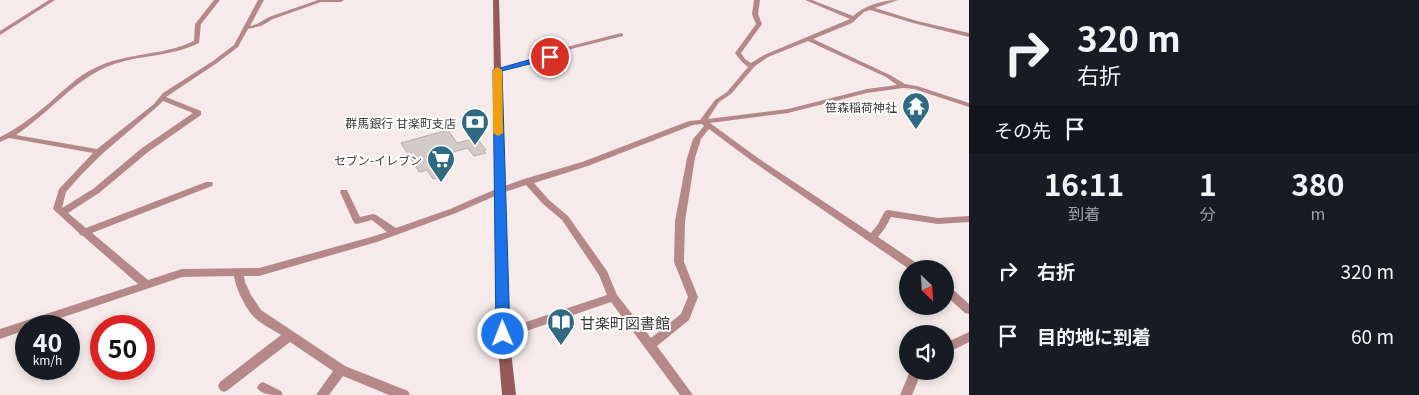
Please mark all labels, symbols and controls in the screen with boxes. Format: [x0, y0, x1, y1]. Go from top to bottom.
text: 320 m [1077, 11, 1181, 62]
icon: right [994, 20, 1059, 85]
pin [529, 36, 571, 78]
icon: arrive [536, 43, 564, 71]
text: 右折 [1077, 58, 1121, 90]
temple icon: 笹森稲荷神社 [901, 91, 931, 130]
place label: 笹森稲荷神社 [825, 98, 897, 115]
bank icon: 群馬銀行 甘楽町支店 [460, 107, 490, 146]
place label: 群馬銀行 甘楽町支店 [345, 114, 456, 131]
icon: arrive [1061, 115, 1089, 143]
text: その先 [994, 116, 1051, 143]
supermarket icon: セブン-イレブン [426, 144, 456, 183]
place label: セブン-イレブン [334, 151, 422, 168]
text: 16:11 [1044, 161, 1124, 205]
text: 1 [1199, 161, 1217, 205]
text: 380 [1291, 161, 1344, 205]
text: 到着 [1068, 201, 1100, 225]
text: 分 [1200, 201, 1216, 225]
text: m [1310, 201, 1325, 225]
icon: right [994, 257, 1022, 285]
text: 右折 [1037, 257, 1075, 284]
text: 320 m [1341, 257, 1394, 284]
north arrow [899, 260, 954, 315]
map controls [899, 260, 954, 380]
position arrow [476, 307, 528, 359]
library icon: 甘楽町図書館 [546, 307, 576, 346]
place label: 甘楽町図書館 [580, 312, 670, 333]
speed limit sign: 50 [90, 315, 155, 380]
icon: arrive [994, 322, 1022, 350]
text: 目的地に到着 [1037, 322, 1151, 349]
text: 60 m [1351, 322, 1394, 349]
text: 40 [33, 323, 62, 359]
button: sound [899, 325, 954, 380]
text: km/h [33, 351, 62, 368]

